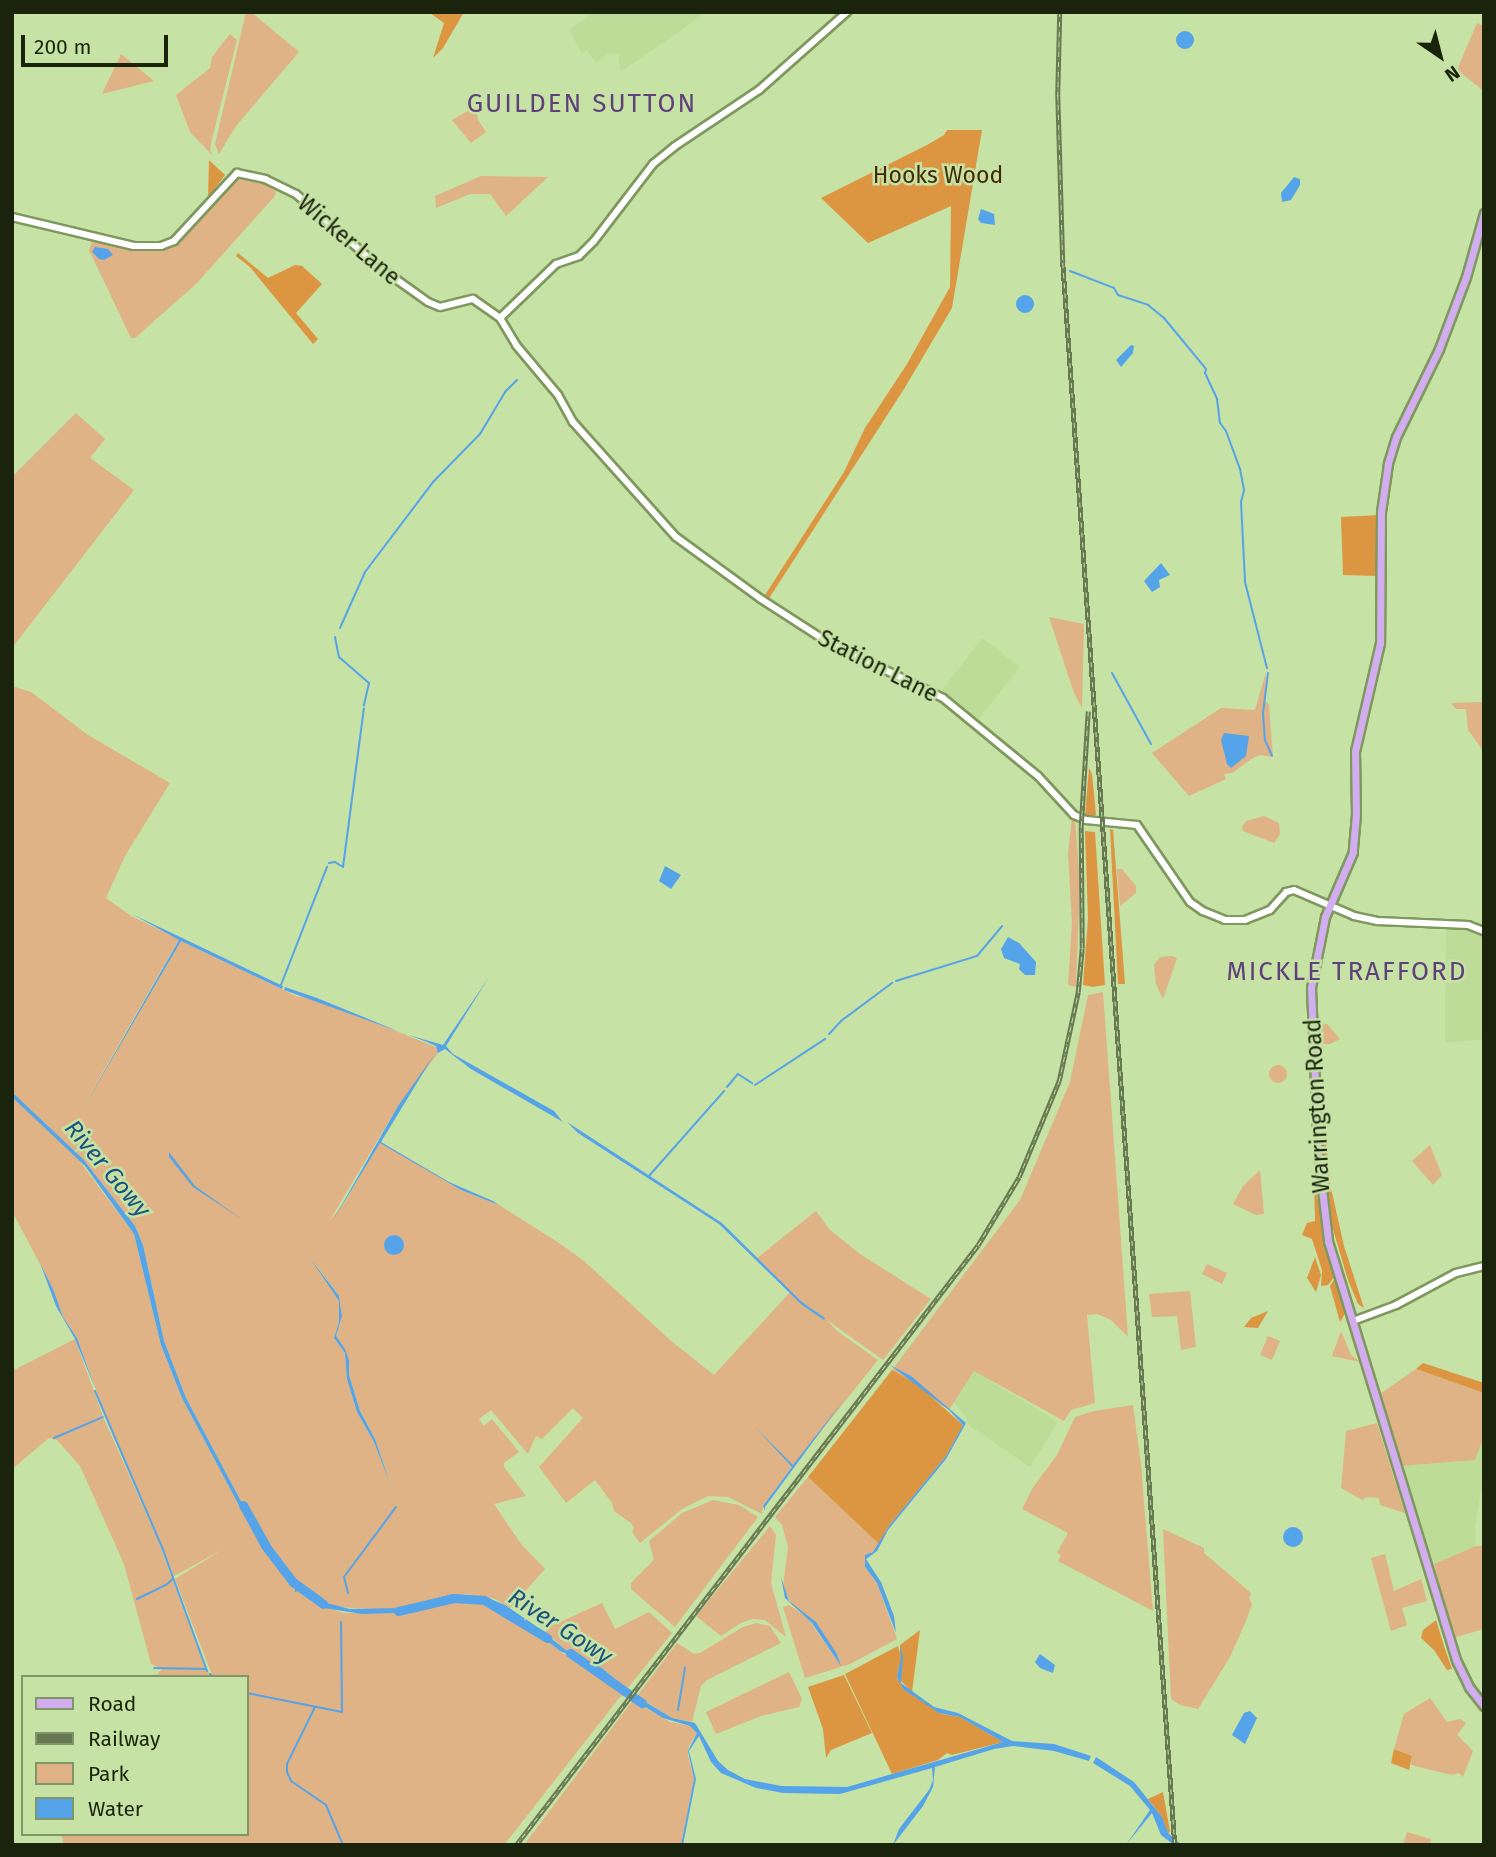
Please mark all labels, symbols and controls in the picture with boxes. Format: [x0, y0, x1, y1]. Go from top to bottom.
scale bar [24, 21, 172, 65]
north arrow [1405, 21, 1475, 91]
text: 200 m [34, 34, 91, 60]
text: N [1441, 61, 1464, 87]
district label: GUILDEN SUTTON [468, 88, 696, 120]
park label: Hooks Wood [873, 161, 1003, 189]
street label: Wicker Lane [292, 189, 406, 291]
street label: Station Lane [813, 624, 943, 708]
district label: MICKLE TRAFFORD [1228, 956, 1466, 988]
street label: Warrington Road [1299, 1018, 1335, 1194]
water label: River Gowy [58, 1115, 156, 1223]
water label: River Gowy [503, 1583, 617, 1671]
legend [21, 1675, 248, 1836]
text: Road [88, 1691, 136, 1717]
text: Railway [88, 1726, 160, 1752]
text: Park [88, 1761, 129, 1787]
text: Water [88, 1796, 143, 1822]

